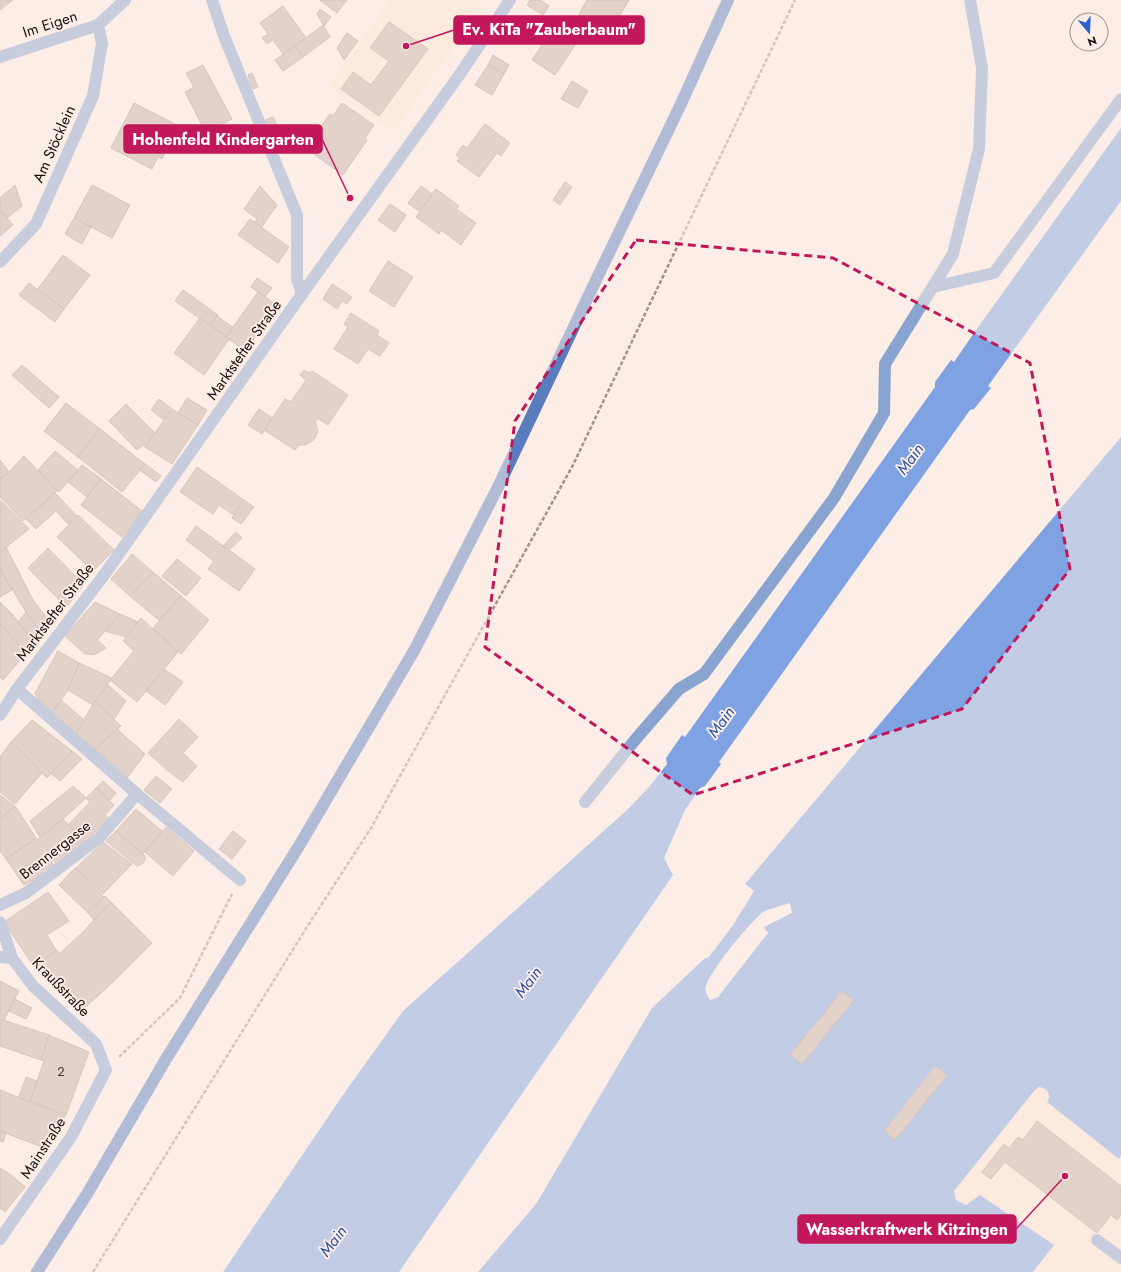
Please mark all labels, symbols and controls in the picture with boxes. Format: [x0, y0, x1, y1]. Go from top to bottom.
street label: Im Eigen [20, 5, 80, 43]
north arrow [1069, 12, 1109, 52]
callout: Ev. KiTa "Zauberbaum" [454, 16, 644, 44]
text: Ev. KiTa "Zauberbaum" [462, 18, 636, 41]
text: N [1086, 32, 1099, 50]
street label: Am Stöcklein [27, 102, 81, 186]
callout: Hohenfeld Kindergarten [124, 125, 322, 153]
text: Hohenfeld Kindergarten [132, 128, 314, 151]
street label: Marktstefter Straße [201, 295, 287, 405]
water label: Main [891, 439, 929, 479]
street label: Marktstefter Straße [11, 558, 99, 666]
water label: Main [702, 702, 740, 742]
street label: Brennergasse [15, 815, 95, 885]
street label: Kraußstraße [27, 952, 95, 1022]
water label: Main [509, 962, 547, 1002]
house number: 2 [57, 1062, 65, 1081]
street label: Mainstraße [15, 1113, 71, 1183]
callout: Wasserkraftwerk Kitzingen [798, 1215, 1016, 1243]
text: Wasserkraftwerk Kitzingen [806, 1218, 1008, 1241]
water label: Main [314, 1221, 352, 1261]

